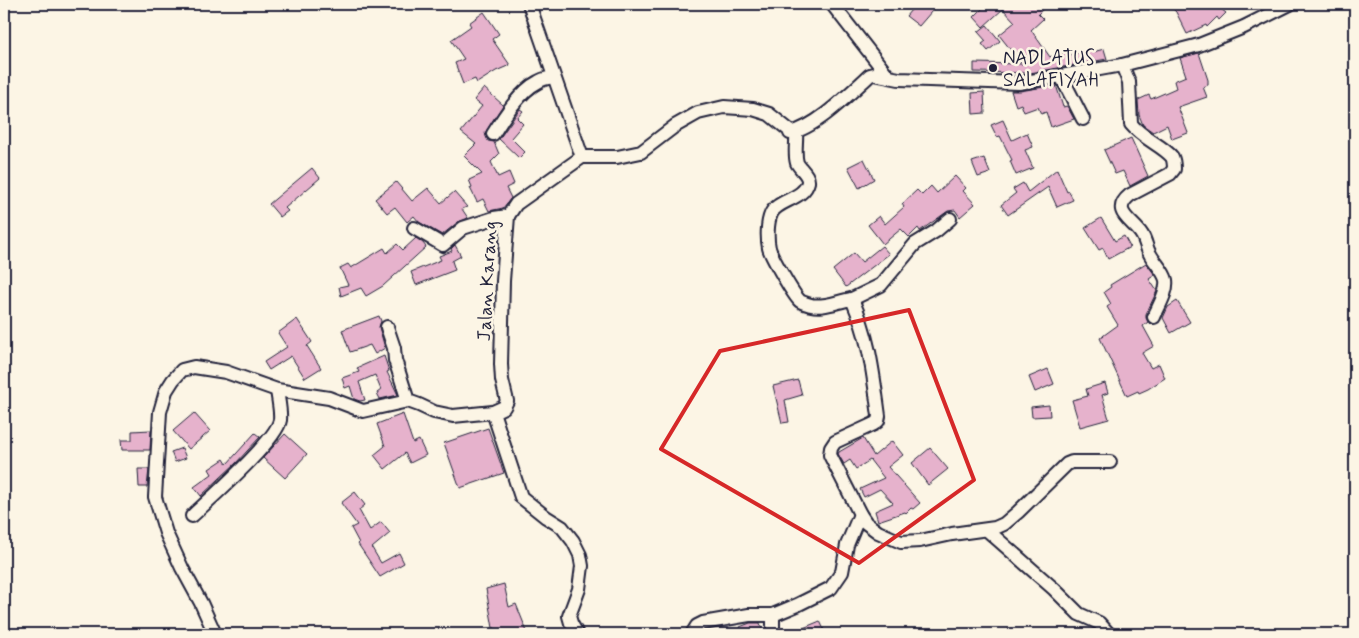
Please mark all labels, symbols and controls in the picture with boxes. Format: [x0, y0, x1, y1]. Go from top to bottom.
place label: NADLATUS SALAFIYAH [1003, 46, 1098, 93]
marker: NADLATUS SALAFIYAH [987, 62, 999, 74]
street label: Jalan Karang [472, 220, 504, 342]

